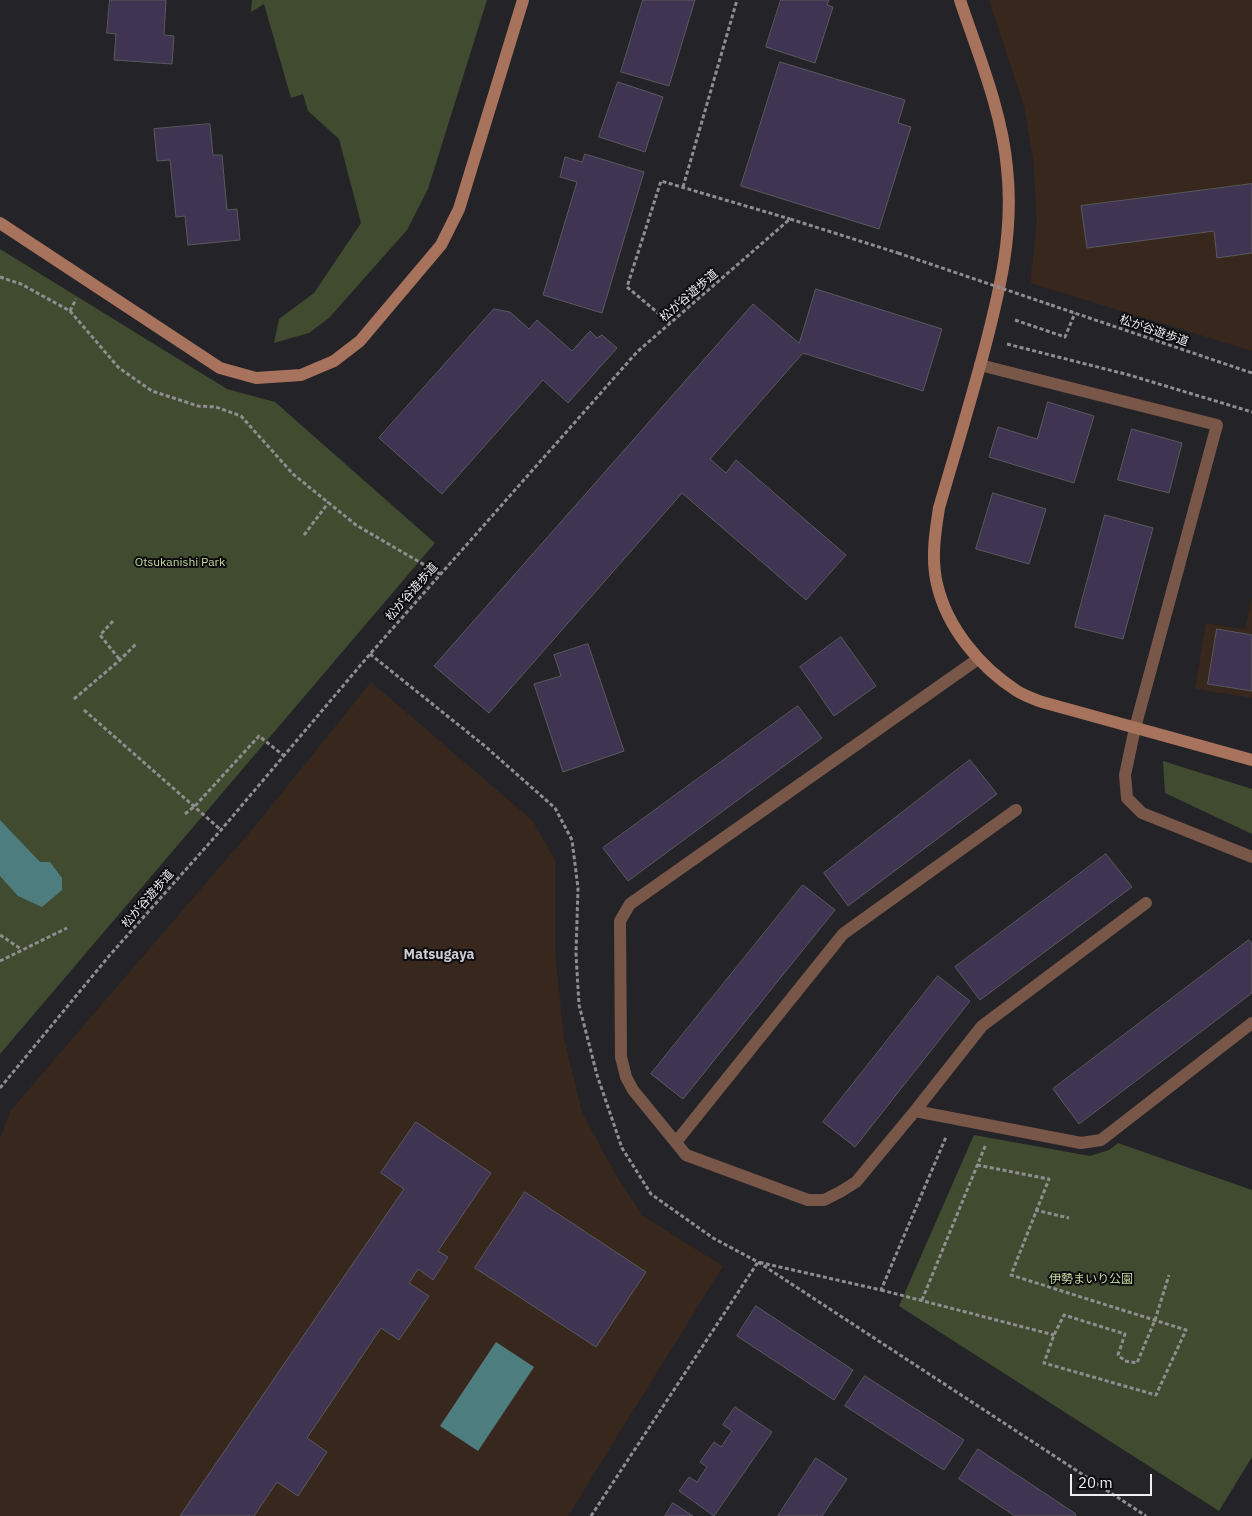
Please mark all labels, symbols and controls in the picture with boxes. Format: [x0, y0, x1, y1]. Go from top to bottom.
street label: 松が谷遊歩道 [657, 267, 721, 325]
street label: 松が谷遊歩道 [1118, 312, 1190, 350]
park label: Otsukanishi Park [135, 556, 225, 570]
street label: 松が谷遊歩道 [383, 560, 441, 624]
street label: 松が谷遊歩道 [119, 867, 177, 931]
district label: Matsugaya [404, 947, 474, 963]
park label: 伊勢まいり公園 [1049, 1273, 1133, 1287]
scale bar [1072, 1464, 1154, 1496]
text: 20 m [1078, 1473, 1113, 1492]

